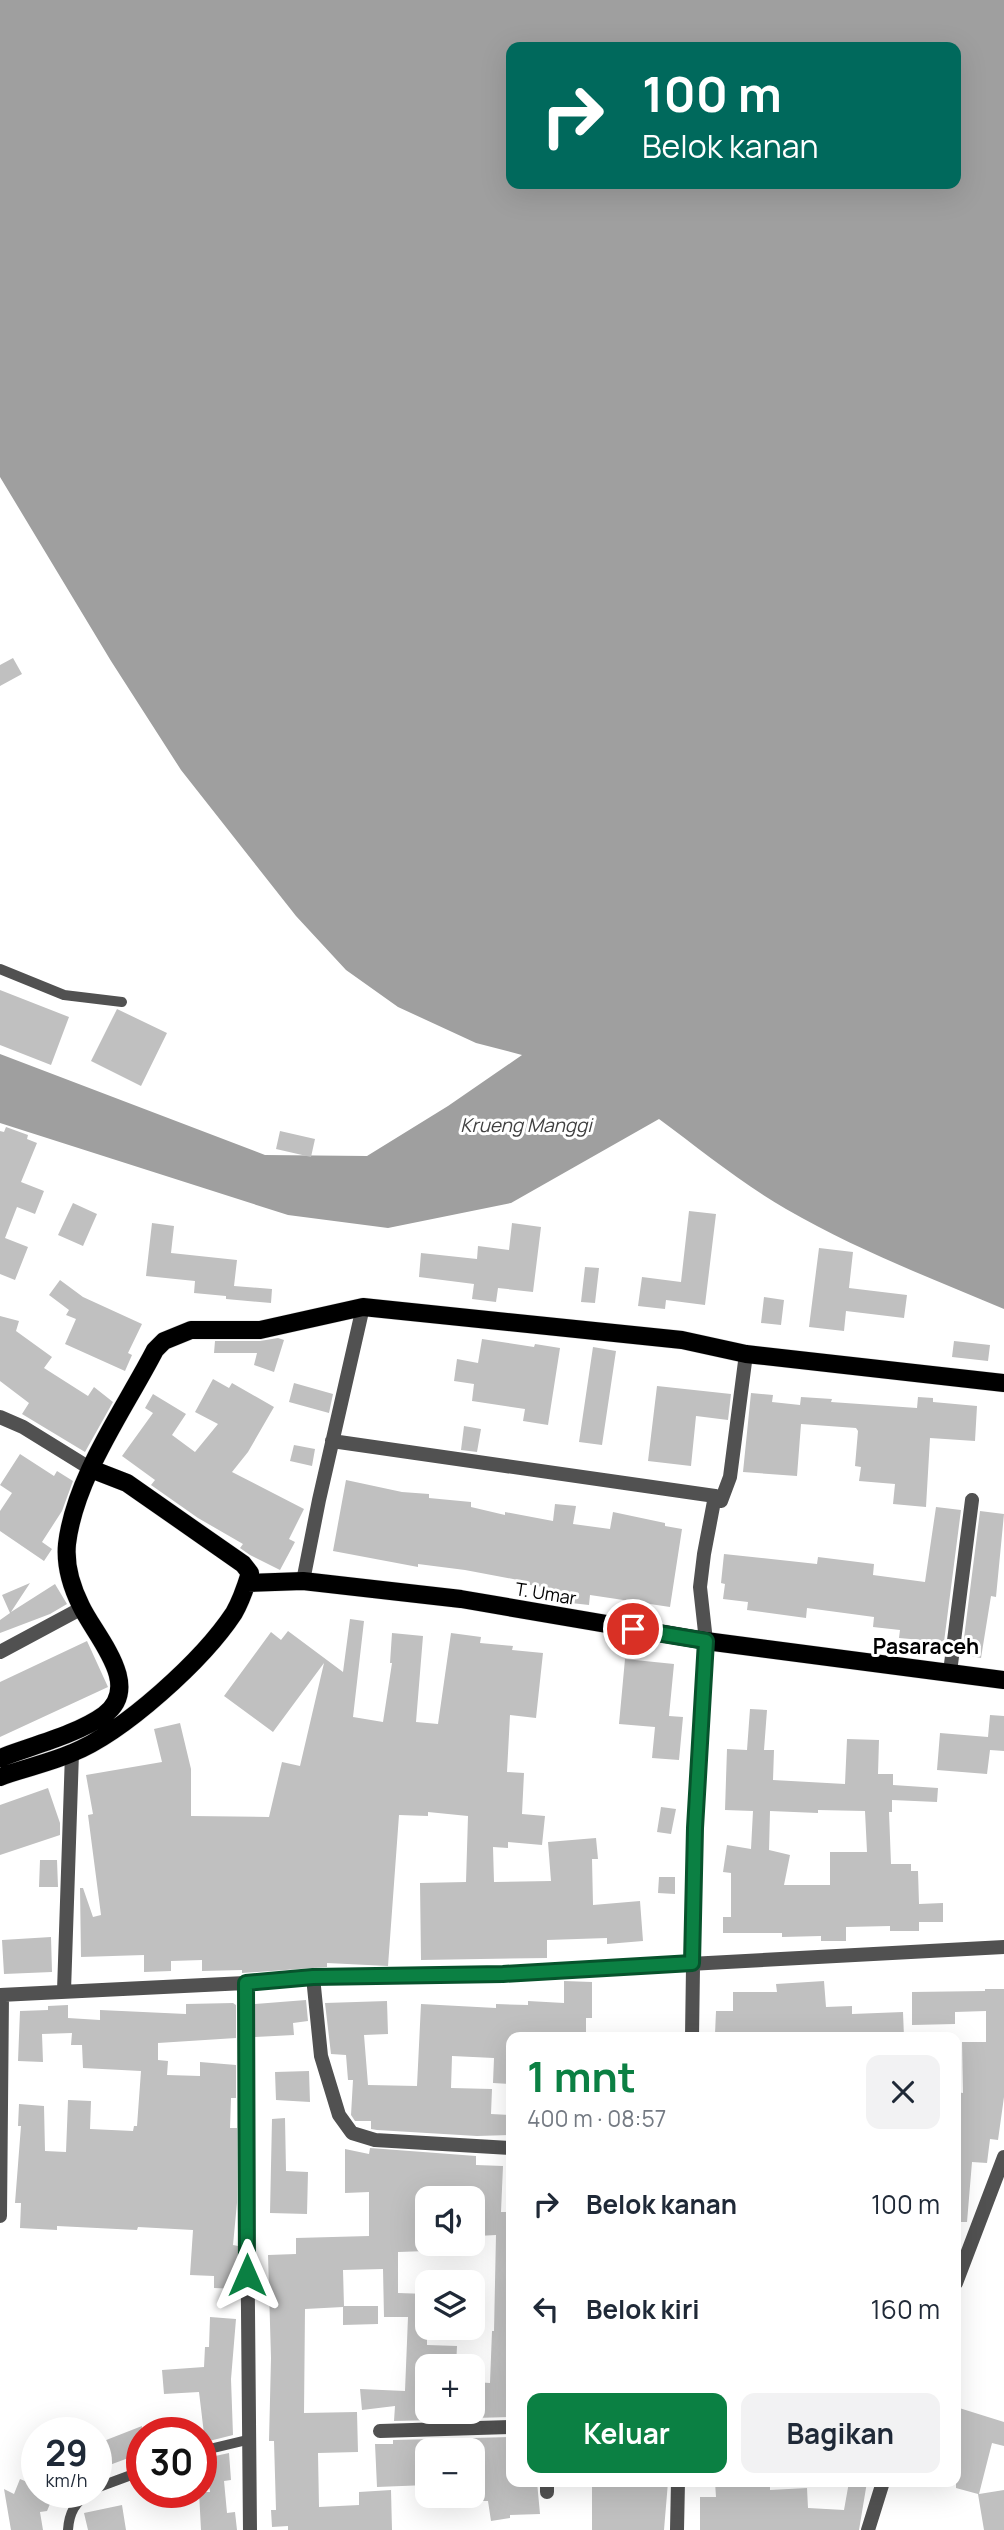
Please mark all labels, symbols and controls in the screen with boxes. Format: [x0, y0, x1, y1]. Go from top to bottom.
text: 100 m [642, 60, 782, 127]
icon: right [527, 70, 618, 161]
text: Belok kanan [642, 124, 818, 168]
water label: Krueng Manggi [460, 1112, 594, 1138]
street label: T. Umar [514, 1576, 579, 1610]
pin [603, 1599, 663, 1659]
icon: arrive [614, 1610, 652, 1648]
district label: Pasaraceh [873, 1632, 979, 1660]
text: 1 mnt [527, 2047, 636, 2105]
button: close [866, 2055, 940, 2129]
text: 400 m · 08:57 [527, 2102, 666, 2134]
icon: right [527, 2185, 565, 2223]
map controls [415, 2186, 485, 2508]
button: sound [415, 2186, 485, 2256]
text: Belok kanan [586, 2186, 737, 2222]
text: 100 m [871, 2186, 940, 2222]
position arrow [210, 2238, 284, 2312]
button: layers [415, 2270, 485, 2340]
icon: left [527, 2290, 565, 2328]
text: Belok kiri [586, 2291, 700, 2327]
text: 160 m [871, 2291, 940, 2327]
button: + [415, 2354, 485, 2424]
button: Keluar [527, 2393, 727, 2473]
button: Bagikan [741, 2393, 940, 2473]
speed limit sign: 30 [126, 2417, 217, 2508]
text: 29 [45, 2429, 88, 2477]
button: − [415, 2438, 485, 2508]
text: km/h [46, 2468, 87, 2492]

